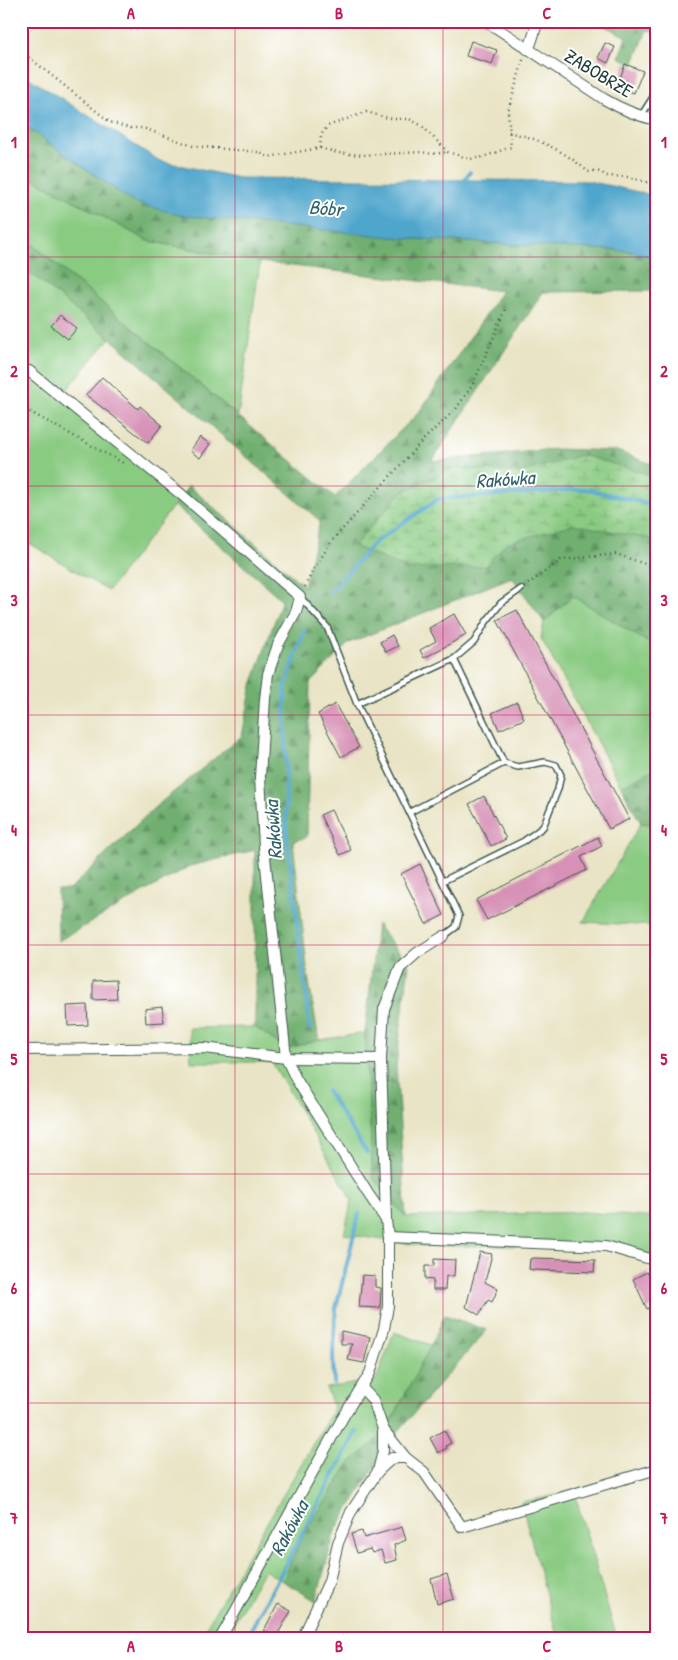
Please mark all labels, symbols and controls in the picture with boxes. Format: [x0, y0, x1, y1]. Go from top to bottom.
text: A [127, 2, 135, 24]
text: B [335, 2, 343, 24]
text: C [543, 2, 552, 24]
street label: ZABOBRZE [560, 42, 639, 104]
text: 1 [11, 131, 17, 153]
text: 1 [661, 131, 667, 153]
water label: Bóbr [308, 193, 346, 222]
text: 2 [10, 360, 18, 382]
text: 2 [660, 360, 668, 382]
water label: Rakówka [475, 463, 537, 494]
text: 3 [10, 589, 18, 611]
text: 3 [660, 589, 668, 611]
water label: Rakówka [257, 798, 288, 860]
text: 4 [11, 819, 17, 841]
text: 4 [661, 819, 667, 841]
text: 5 [11, 1048, 18, 1070]
text: 5 [661, 1048, 668, 1070]
text: 6 [11, 1277, 18, 1299]
text: 6 [661, 1277, 668, 1299]
water label: Rakówka [263, 1494, 315, 1560]
text: 7 [9, 1507, 18, 1529]
text: 7 [659, 1507, 668, 1529]
text: A [127, 1635, 135, 1657]
text: B [335, 1635, 343, 1657]
text: C [543, 1635, 552, 1657]

